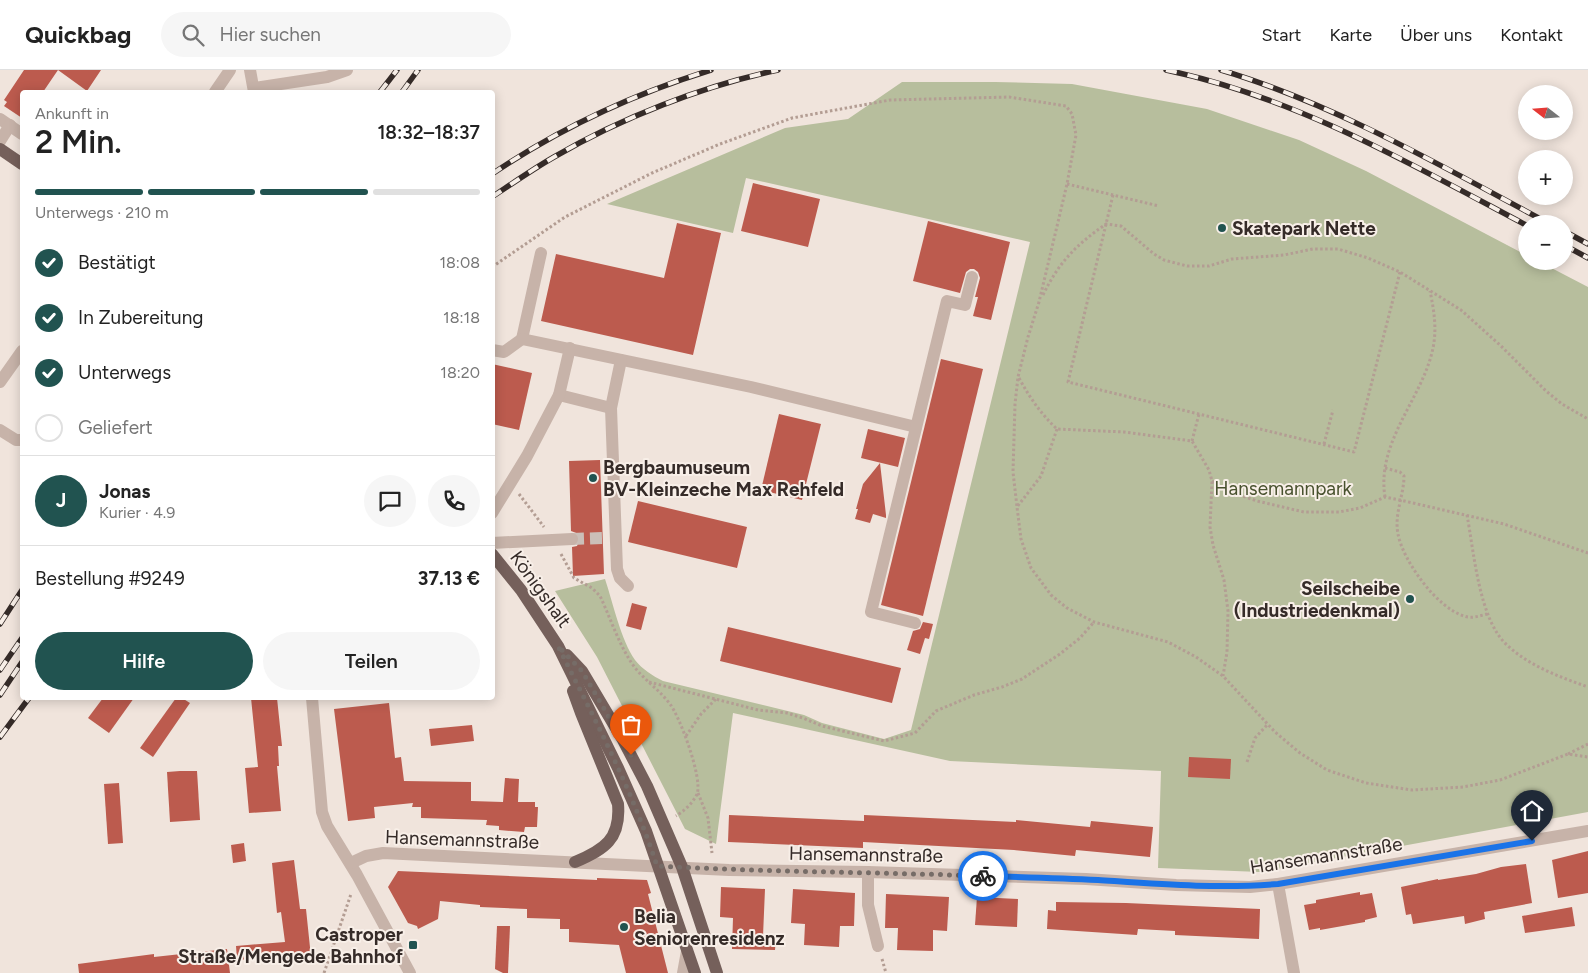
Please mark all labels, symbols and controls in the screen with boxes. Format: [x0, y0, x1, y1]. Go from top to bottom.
search box [161, 12, 511, 57]
text: Quickbag [25, 20, 131, 49]
icon: search [179, 21, 207, 49]
text: Hier suchen [219, 23, 321, 46]
text: Start [1262, 24, 1301, 46]
text: Karte [1329, 24, 1372, 46]
text: Über uns [1400, 24, 1472, 46]
text: Kontakt [1500, 24, 1563, 46]
north arrow [1518, 85, 1572, 140]
map controls [1518, 85, 1573, 270]
text: Ankunft in [35, 104, 109, 123]
text: 18:32–18:37 [377, 121, 480, 144]
text: 2 Min. [35, 123, 122, 161]
button: + [1518, 150, 1573, 205]
text: Unterwegs · 210 m [35, 203, 169, 222]
button: − [1518, 215, 1573, 270]
place label: Skatepark Nette [1232, 217, 1376, 240]
marker: Skatepark Nette [1216, 222, 1228, 234]
icon: check [35, 249, 63, 277]
text: Bestätigt [78, 251, 156, 274]
text: 18:08 [439, 253, 480, 272]
icon: check [35, 304, 63, 332]
text: In Zubereitung [78, 306, 203, 329]
text: 18:18 [443, 308, 480, 327]
icon: check [35, 359, 63, 387]
text: Unterwegs [78, 361, 171, 384]
text: 18:20 [440, 363, 480, 382]
text: Geliefert [78, 416, 153, 439]
place label: Bergbaumuseum BV-Kleinzeche Max Rehfeld [603, 456, 844, 501]
marker: Bergbaumuseum BV-Kleinzeche Max Rehfeld [587, 472, 599, 484]
button: chat [364, 475, 416, 527]
button: phone [428, 475, 480, 527]
park label: Hansemannpark [1214, 477, 1352, 500]
text: Jonas [99, 480, 150, 503]
text: J [56, 489, 66, 512]
text: Kurier · 4.9 [99, 503, 175, 522]
street label: Königshalt [505, 546, 576, 632]
text: Bestellung #9249 [35, 567, 185, 590]
text: 37.13 € [418, 567, 480, 590]
place label: Seilscheibe (Industriedenkmal) [1234, 577, 1400, 622]
marker: Seilscheibe (Industriedenkmal) [1404, 593, 1416, 605]
button: Hilfe [35, 632, 253, 690]
button: Teilen [263, 632, 480, 690]
pin [610, 704, 652, 755]
icon: bag [617, 711, 645, 739]
pin [1511, 790, 1553, 841]
icon: home [1518, 797, 1546, 825]
street label: Hansemannstraße [385, 825, 539, 854]
street label: Hansemannstraße [1248, 832, 1404, 879]
street label: Hansemannstraße [789, 842, 943, 867]
courier [958, 851, 1008, 901]
icon: bike [969, 862, 997, 890]
place label: Belia Seniorenresidenz [634, 905, 785, 950]
marker: Belia Seniorenresidenz [618, 921, 630, 933]
place label: Castroper Straße/Mengede Bahnhof [178, 923, 404, 968]
marker: Castroper Straße/Mengede Bahnhof [407, 939, 419, 951]

